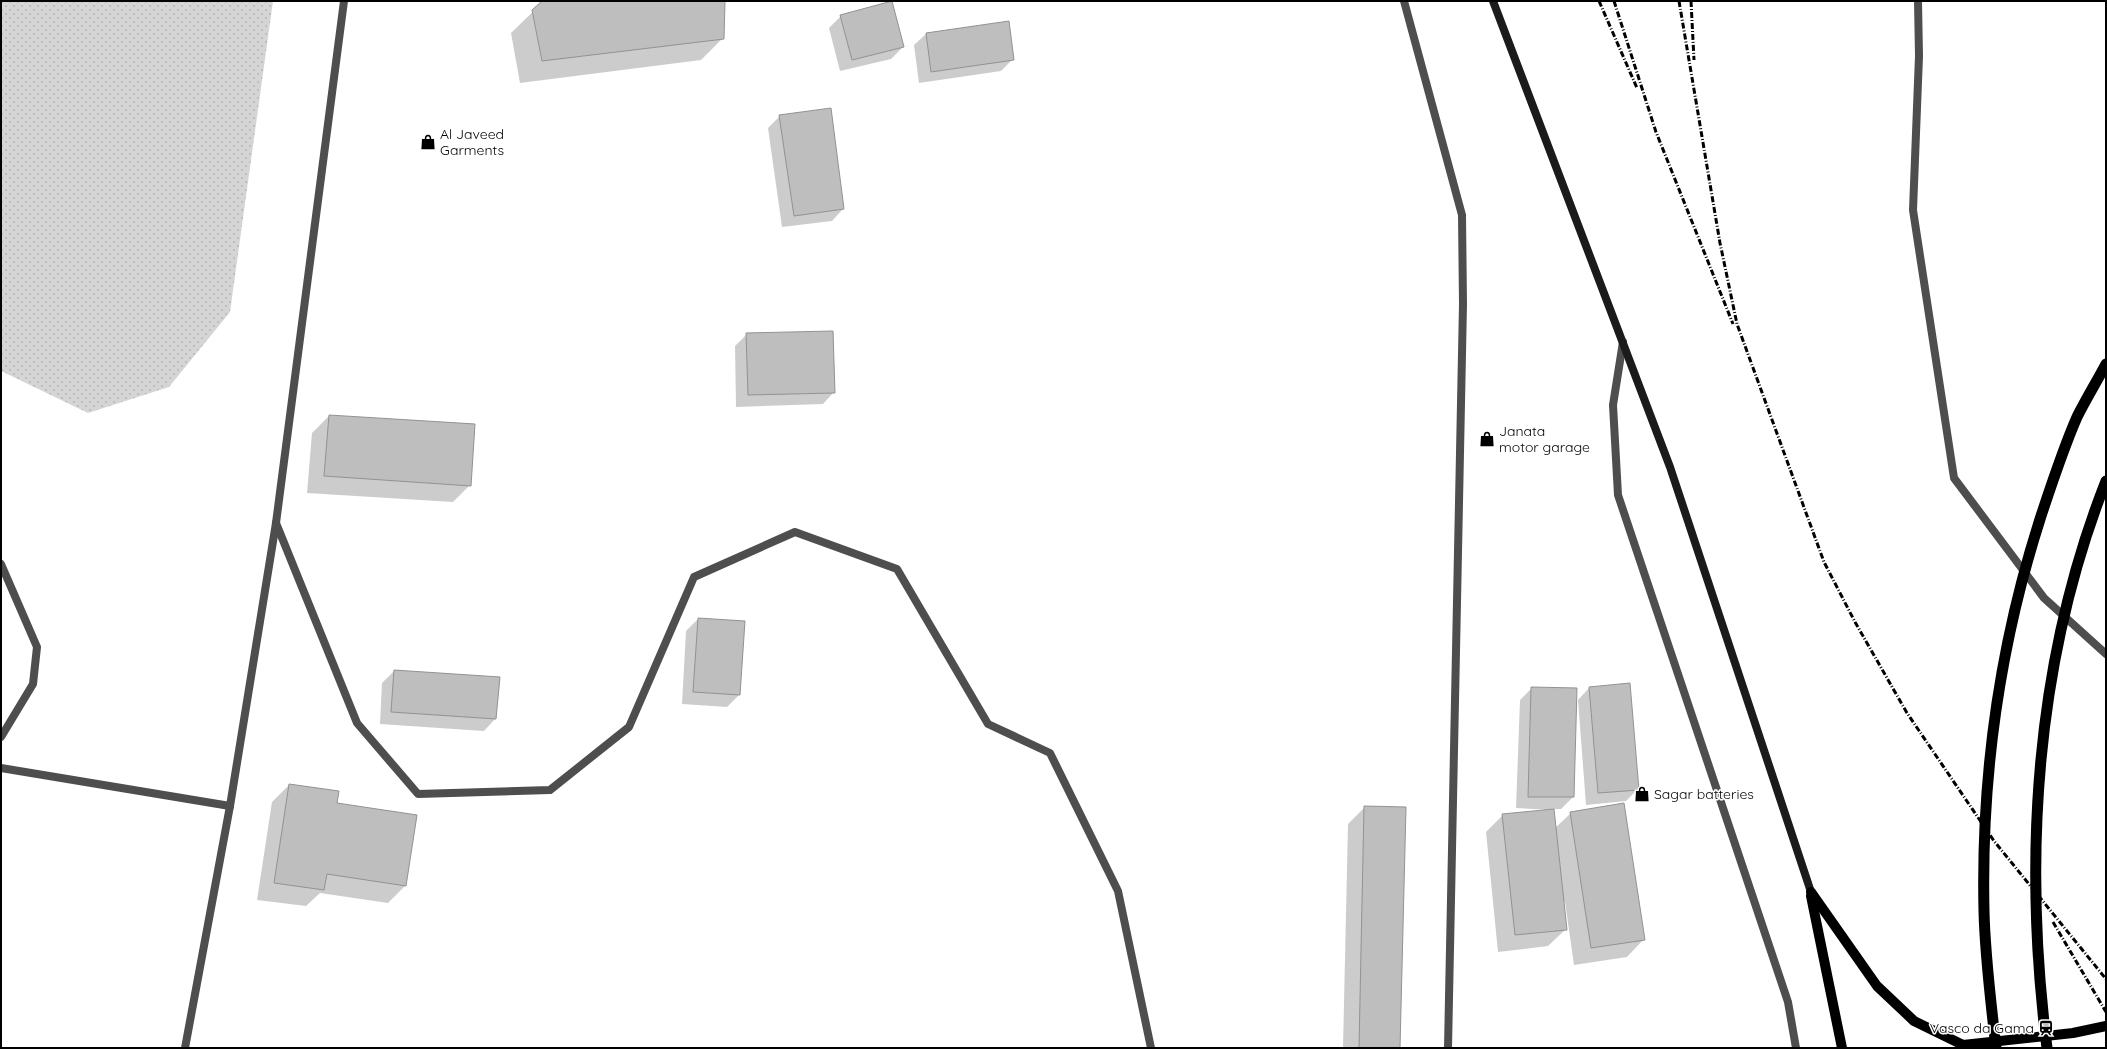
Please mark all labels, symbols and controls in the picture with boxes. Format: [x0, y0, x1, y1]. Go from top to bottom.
place label: Al Javeed Garments [440, 125, 504, 159]
shop icon: Al Javeed Garments [419, 133, 437, 151]
place label: Janata motor garage [1499, 422, 1590, 456]
shop icon: Janata motor garage [1478, 430, 1496, 448]
shop icon: Sagar batteries [1633, 785, 1651, 803]
place label: Sagar batteries [1654, 785, 1754, 803]
place label: Vasco da Gama [1930, 1019, 2034, 1037]
station icon: Vasco da Gama [2037, 1019, 2055, 1037]

